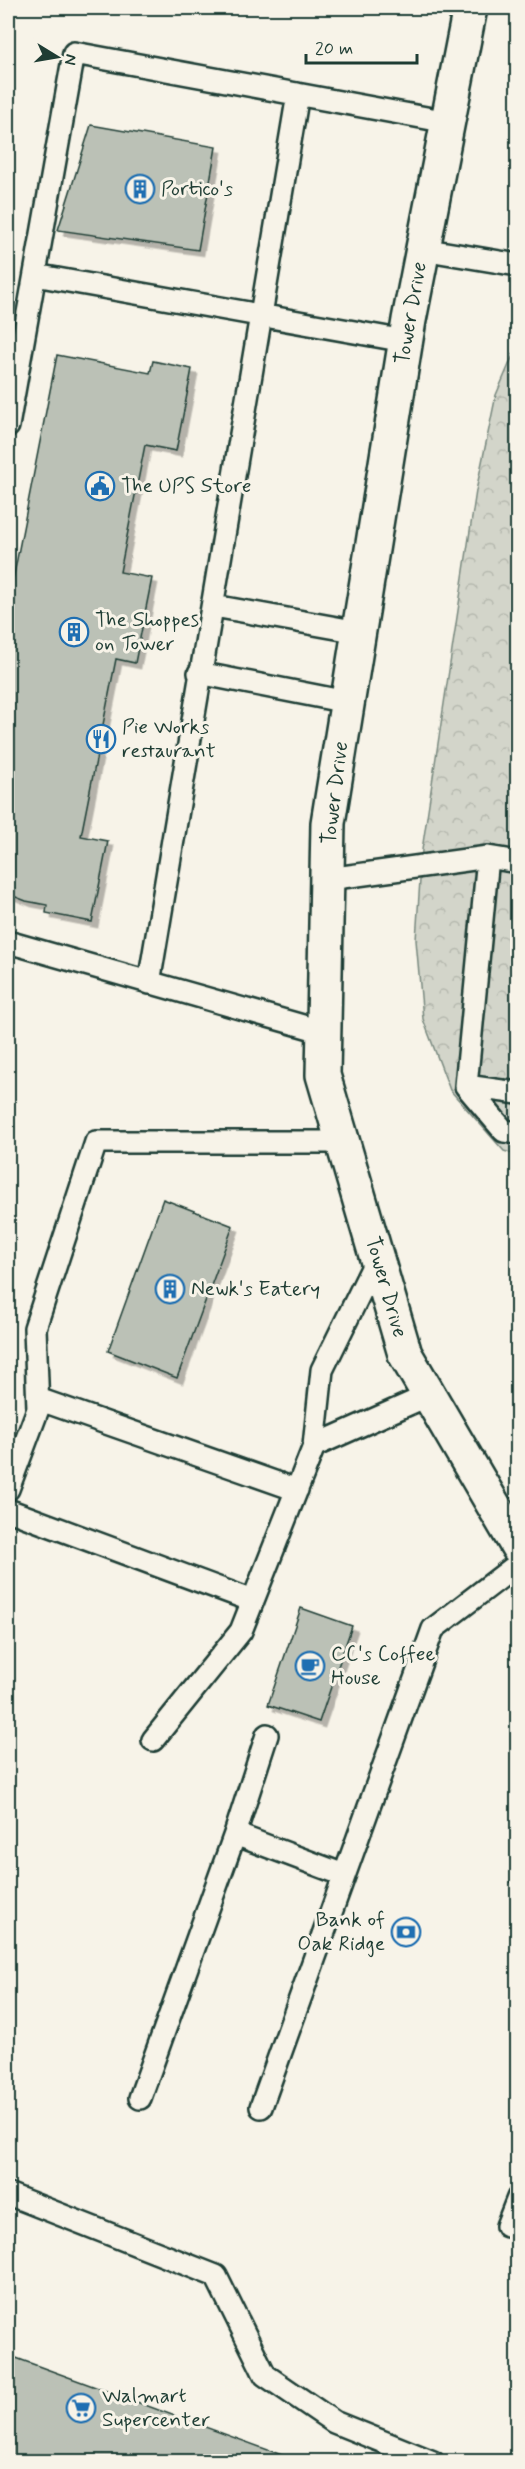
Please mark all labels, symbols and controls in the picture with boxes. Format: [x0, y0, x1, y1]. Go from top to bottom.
north arrow [27, 27, 87, 87]
scale bar [306, 27, 417, 65]
text: 20 m [315, 37, 353, 61]
text: N [59, 52, 82, 67]
building icon: Portico's [124, 173, 156, 205]
place label: Portico's [161, 175, 233, 203]
street label: Tower Drive [388, 259, 434, 367]
public building icon: The UPS Store [84, 470, 116, 502]
place label: The UPS Store [121, 472, 251, 500]
place label: The Shoppes on Tower [95, 606, 199, 658]
building icon: The Shoppes on Tower [58, 616, 90, 648]
place label: Pie Works restaurant [122, 713, 216, 765]
restaurant icon: Pie Works restaurant [85, 723, 117, 755]
street label: Tower Drive [315, 740, 355, 846]
street label: Tower Drive [358, 1233, 414, 1341]
building icon: Newk's Eatery [154, 1273, 186, 1305]
place label: Newk's Eatery [191, 1275, 320, 1303]
place label: CC's Coffee House [331, 1640, 436, 1692]
cafe icon: CC's Coffee House [294, 1650, 326, 1682]
place label: Bank of Oak Ridge [297, 1906, 385, 1958]
bank icon: Bank of Oak Ridge [390, 1916, 422, 1948]
place label: Walmart Supercenter [102, 2382, 210, 2434]
supermarket icon: Walmart Supercenter [65, 2392, 97, 2424]

